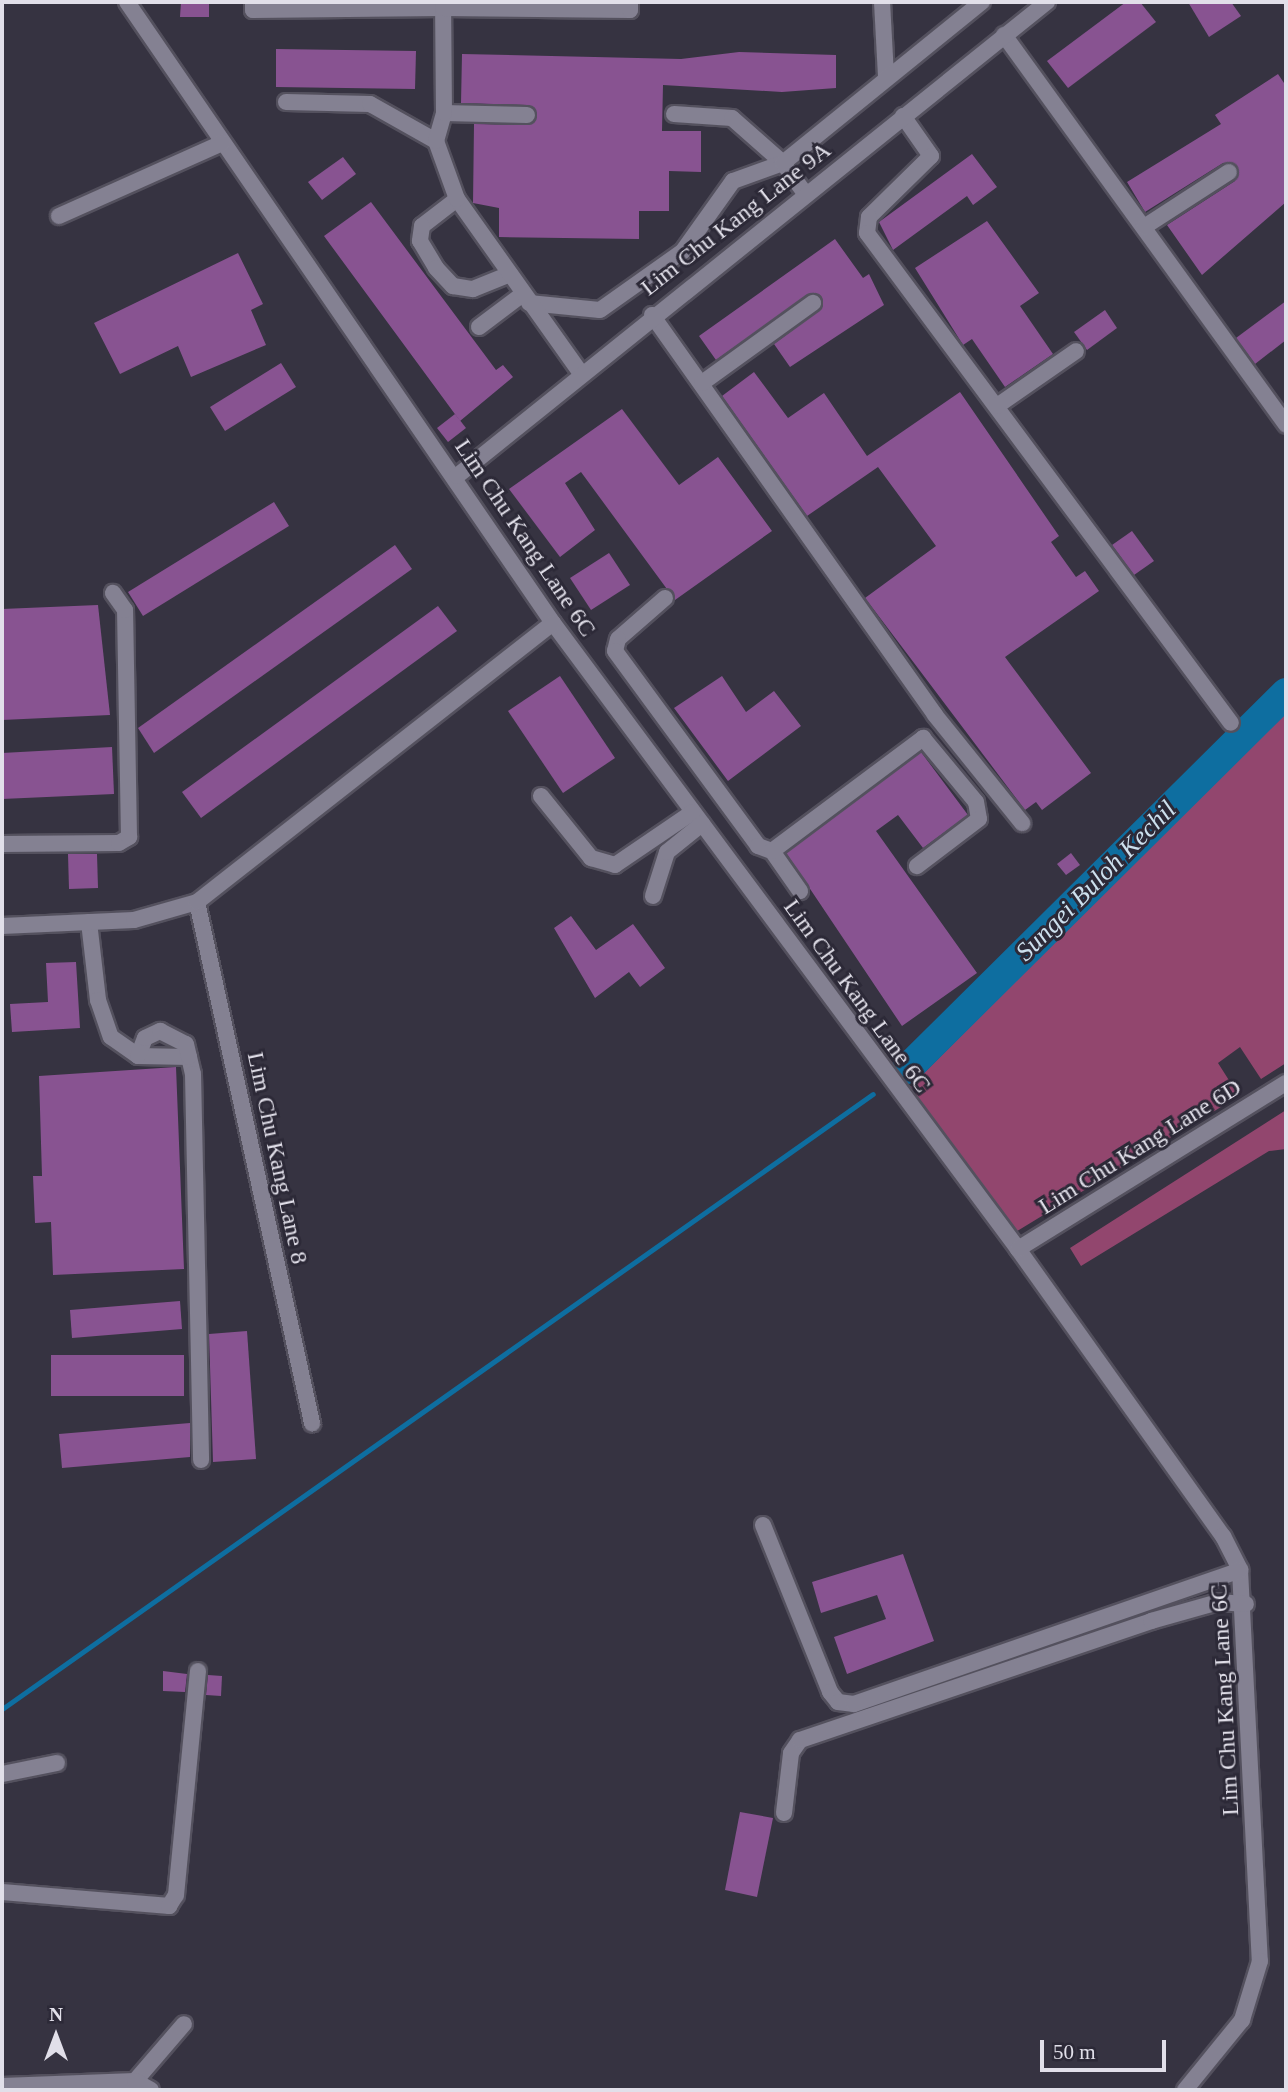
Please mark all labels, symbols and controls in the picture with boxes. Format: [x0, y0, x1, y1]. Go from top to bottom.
street label: Lim Chu Kang Lane 9A [635, 136, 837, 302]
street label: Lim Chu Kang Lane 6C [448, 434, 602, 642]
water label: Sungei Buloh Kechil [1009, 794, 1183, 968]
street label: Lim Chu Kang Lane 6C [777, 894, 937, 1098]
street label: Lim Chu Kang Lane 8 [240, 1049, 314, 1267]
street label: Lim Chu Kang Lane 6D [1033, 1073, 1247, 1221]
street label: Lim Chu Kang Lane 6C [1205, 1583, 1245, 1817]
north arrow [21, 2001, 91, 2071]
text: N [49, 2004, 63, 2025]
scale bar [1043, 2025, 1169, 2070]
text: 50 m [1053, 2040, 1096, 2064]

